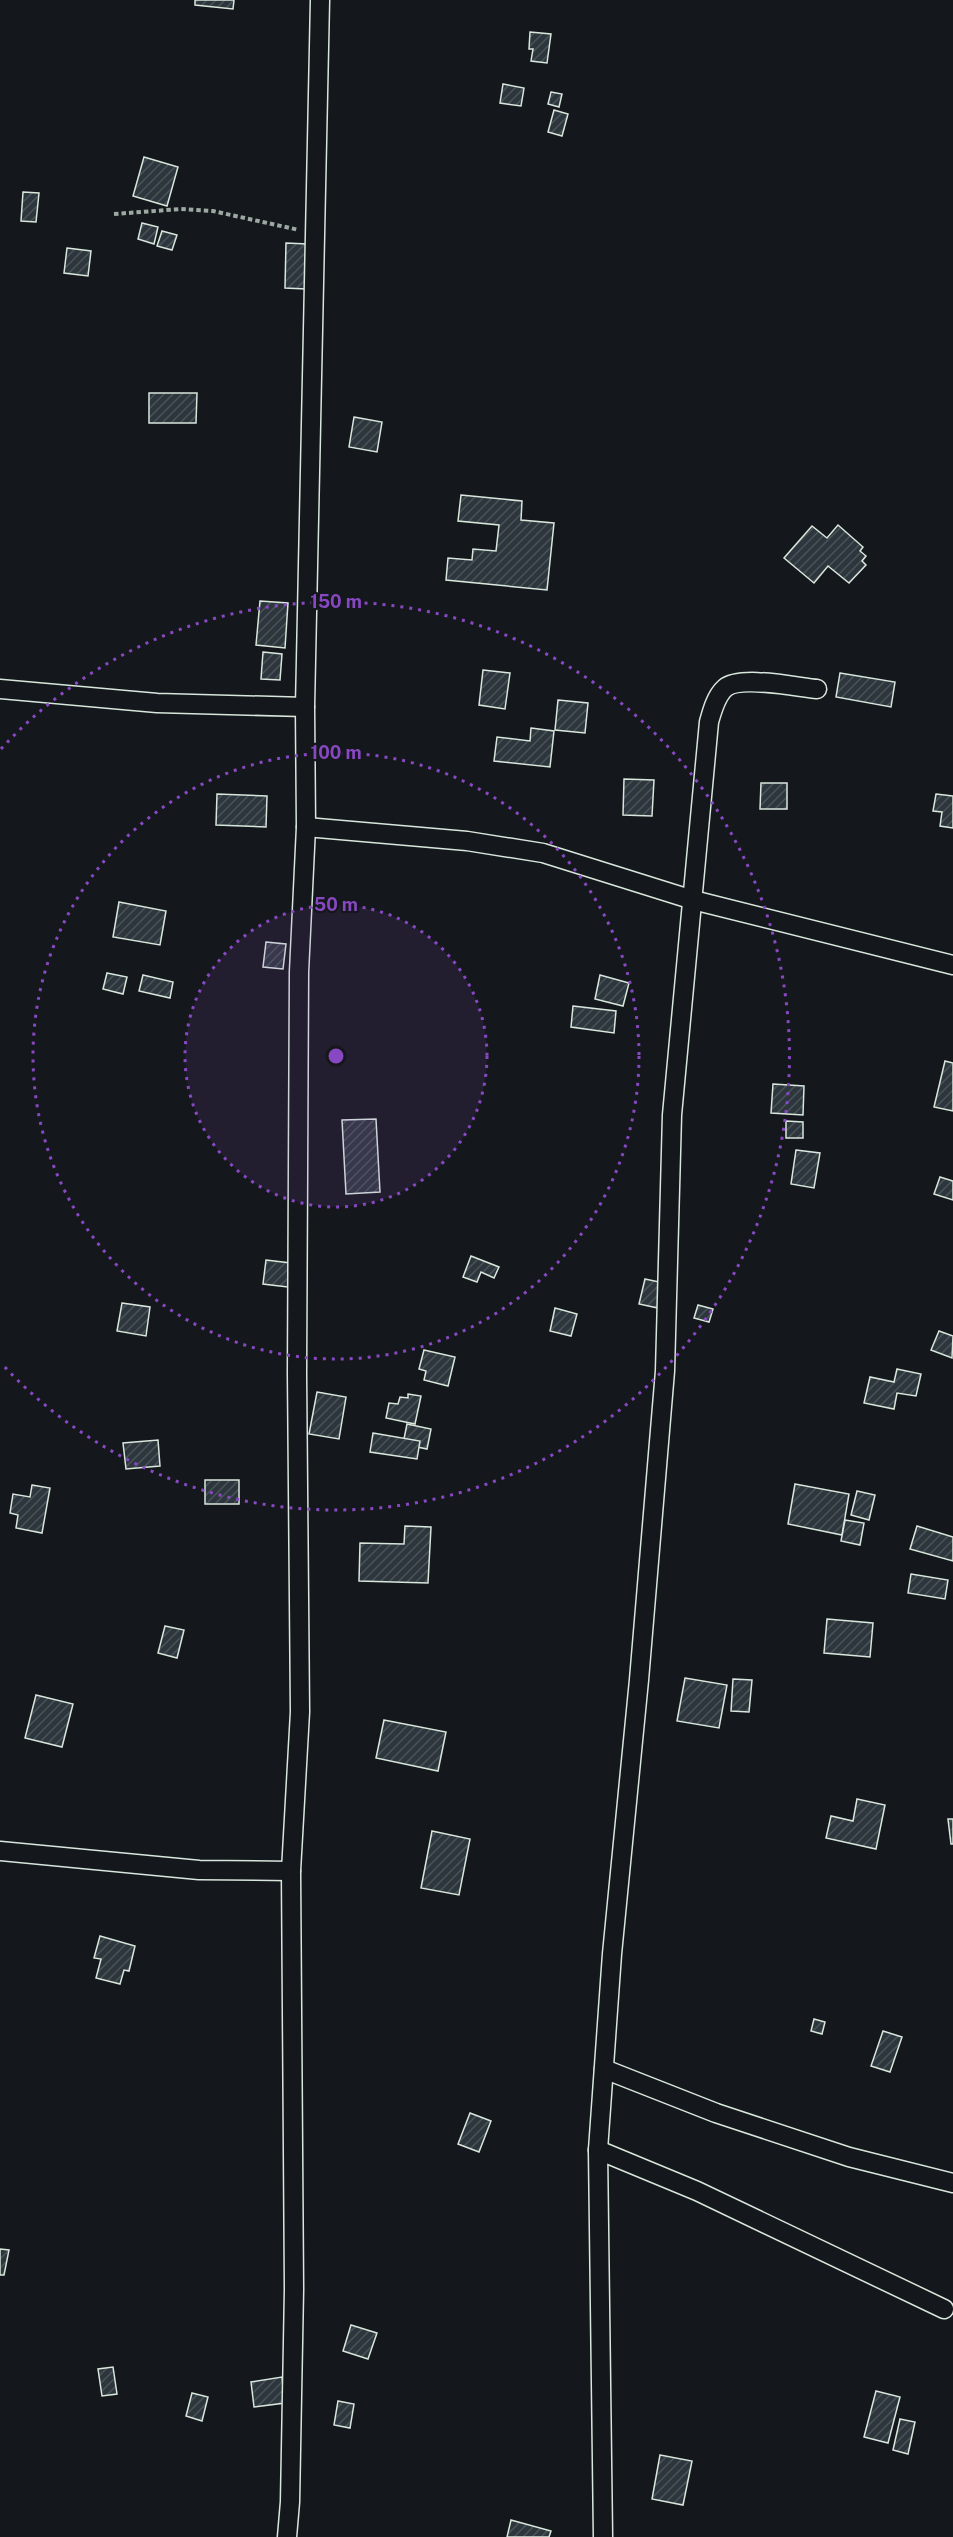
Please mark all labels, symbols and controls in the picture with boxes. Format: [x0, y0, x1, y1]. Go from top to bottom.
text: 150 m [310, 591, 362, 612]
text: 100 m [310, 742, 362, 763]
text: 50 m [314, 894, 358, 915]
centre of rings [326, 1046, 346, 1066]

